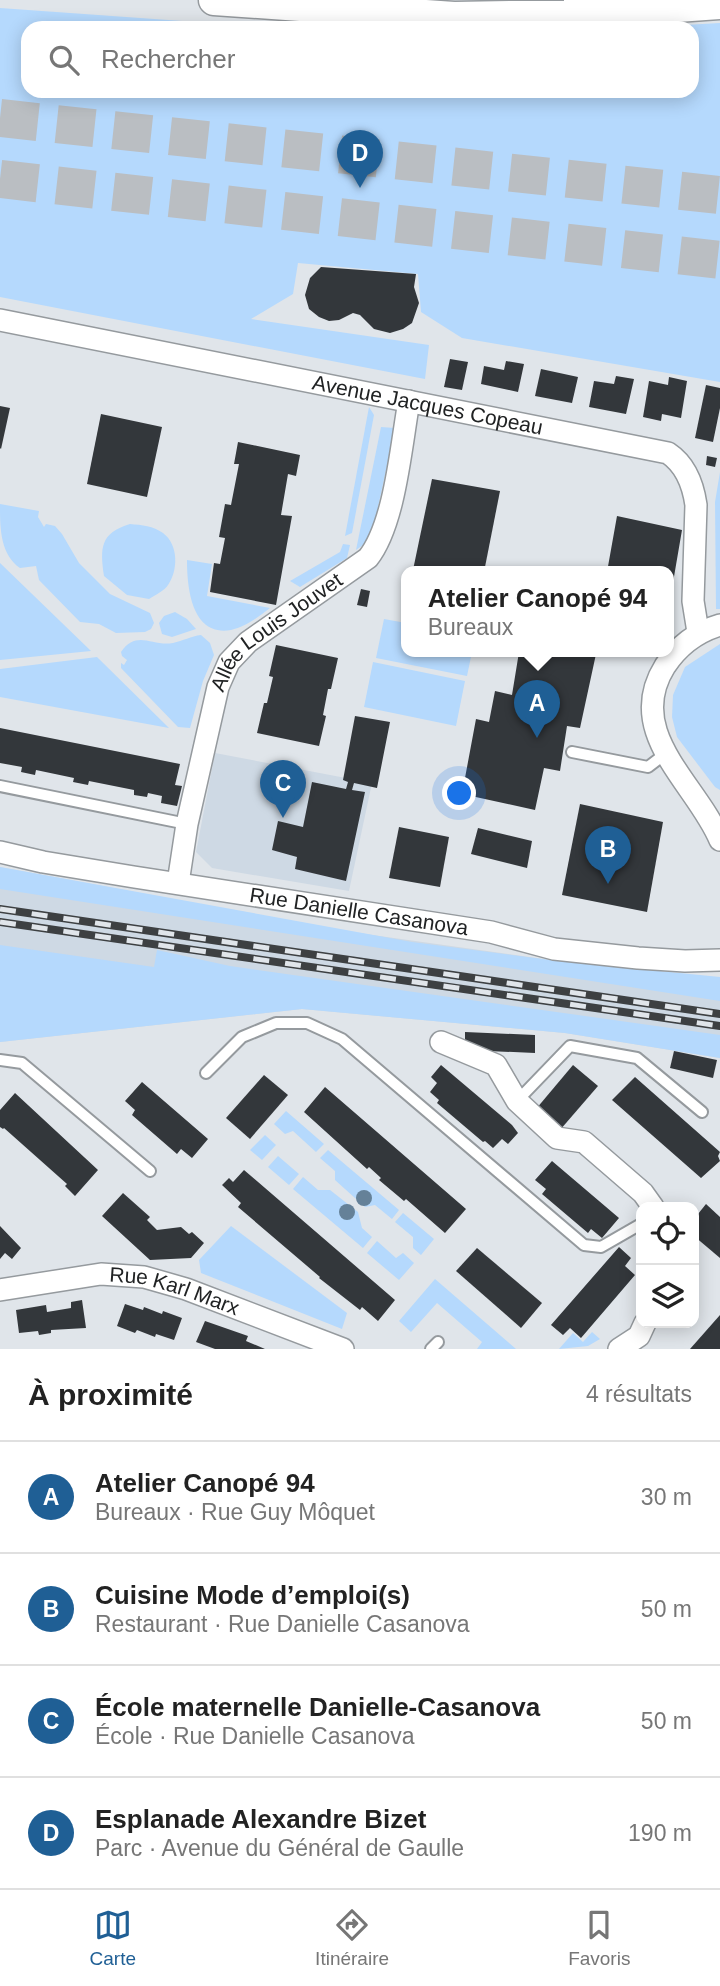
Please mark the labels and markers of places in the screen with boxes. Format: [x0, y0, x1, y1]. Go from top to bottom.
pin: D [337, 130, 383, 188]
pin: A [514, 680, 560, 738]
pin: C [260, 760, 306, 818]
pin: B [585, 826, 631, 884]

